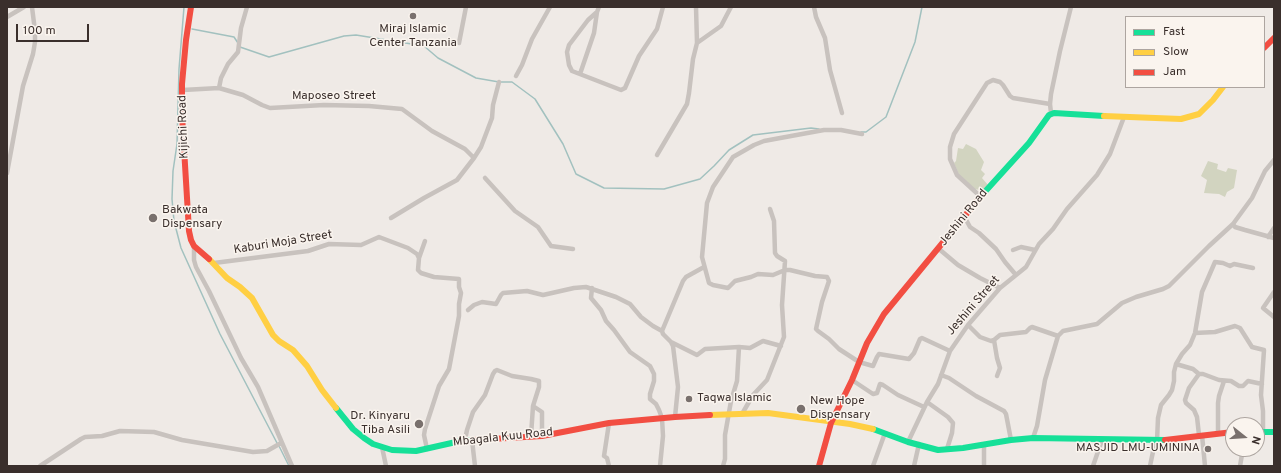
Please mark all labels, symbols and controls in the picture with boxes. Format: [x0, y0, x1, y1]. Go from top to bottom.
marker: Miraj Islamic Center Tanzania [408, 11, 418, 21]
scale bar [18, 16, 91, 42]
legend [1125, 16, 1265, 88]
text: 100 m [23, 23, 56, 39]
place label: Miraj Islamic Center Tanzania [369, 23, 457, 51]
text: Fast [1163, 24, 1185, 40]
text: Slow [1163, 44, 1189, 60]
text: Jam [1163, 64, 1186, 80]
street label: Maposeo Street [292, 90, 376, 104]
street label: Kijichi Road [176, 95, 192, 159]
street label: Jeshini Road [937, 187, 991, 249]
place label: Bakwata Dispensary [162, 204, 222, 232]
marker: Bakwata Dispensary [147, 212, 159, 224]
street label: Kaburi Moja Street [233, 228, 333, 258]
street label: Jeshini Street [944, 273, 1004, 339]
place label: Taqwa Islamic [697, 392, 772, 406]
marker: Taqwa Islamic [684, 394, 694, 404]
place label: New Hope Dispensary [810, 395, 870, 423]
marker: New Hope Dispensary [795, 403, 807, 415]
place label: Dr. Kinyaru Tiba Asili [350, 410, 410, 438]
north arrow [1225, 417, 1265, 457]
marker: Dr. Kinyaru Tiba Asili [413, 418, 425, 430]
street label: Mbagala Kuu Road [452, 426, 554, 450]
text: N [1248, 434, 1263, 446]
place label: MASJID LMU-UMININA [1076, 442, 1200, 456]
marker: MASJID LMU-UMININA [1203, 444, 1213, 454]

